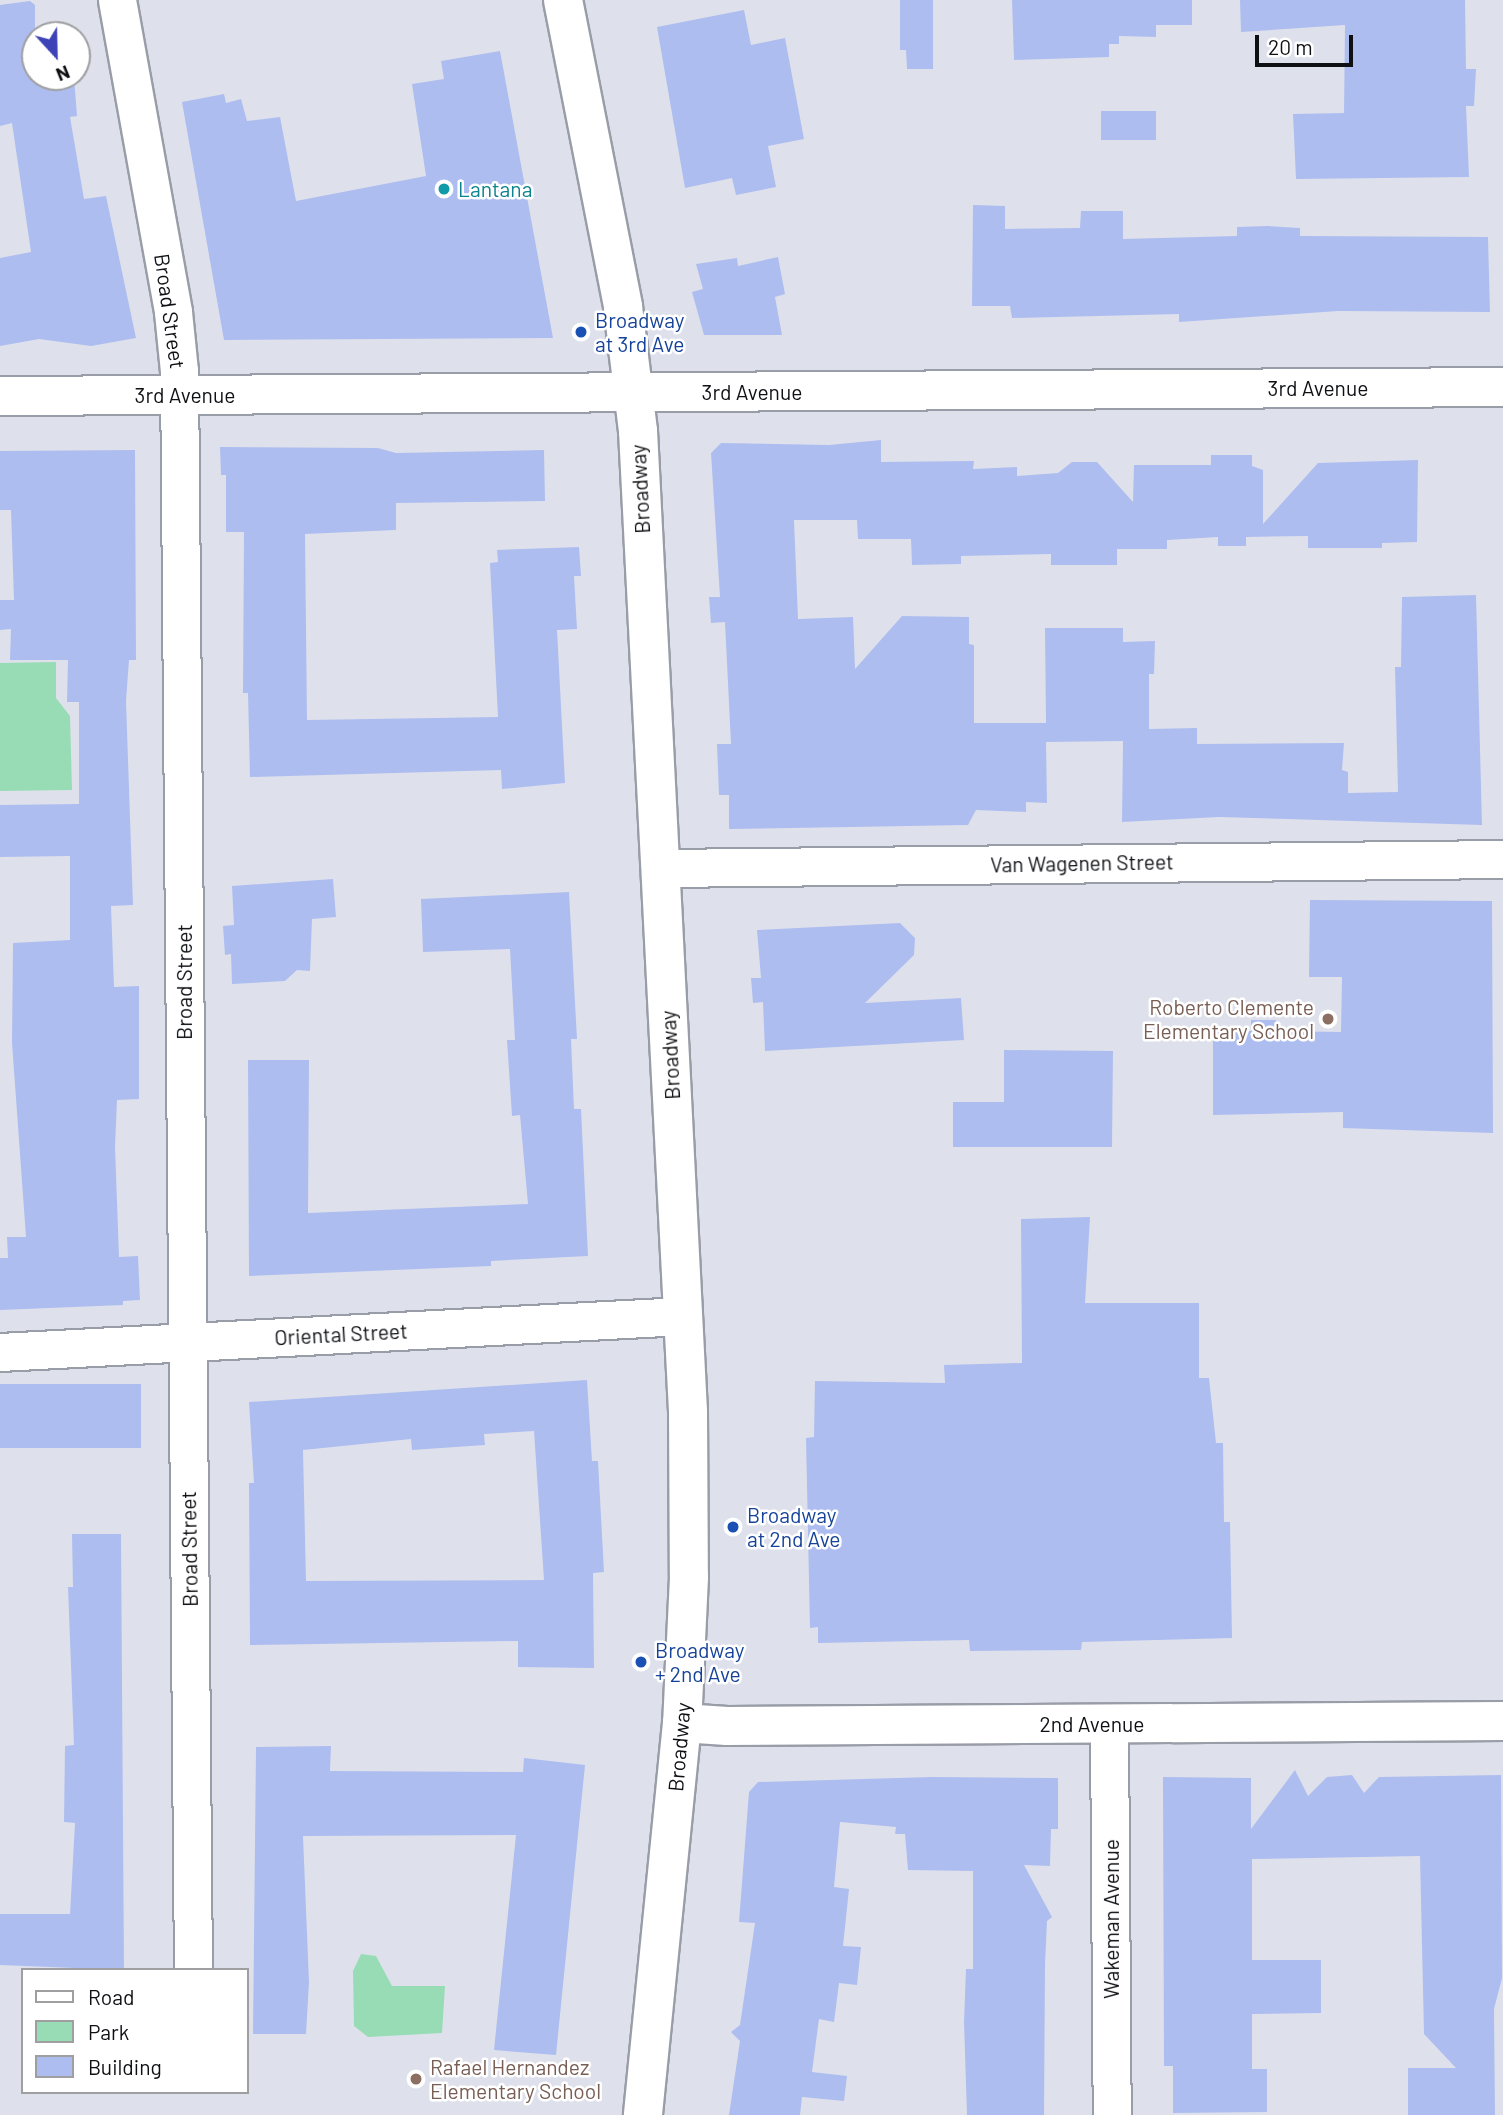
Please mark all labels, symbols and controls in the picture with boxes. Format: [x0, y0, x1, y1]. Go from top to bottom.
north arrow [21, 21, 91, 91]
scale bar [1258, 21, 1356, 65]
text: 20 m [1268, 34, 1313, 59]
text: N [53, 61, 73, 87]
place label: Lantana [458, 176, 532, 202]
marker: Lantana [436, 181, 452, 197]
street label: Broad Street [149, 252, 191, 370]
place label: Broadway at 3rd Ave [595, 307, 685, 357]
marker: Broadway at 3rd Ave [573, 324, 589, 340]
street label: 3rd Avenue [1268, 375, 1368, 401]
street label: 3rd Avenue [702, 379, 802, 405]
street label: 3rd Avenue [135, 382, 235, 408]
street label: Broadway [625, 444, 655, 534]
street label: Van Wagenen Street [990, 849, 1174, 877]
street label: Broad Street [171, 924, 197, 1040]
place label: Roberto Clemente Elementary School [1143, 994, 1314, 1044]
street label: Broadway [655, 1010, 685, 1100]
marker: Roberto Clemente Elementary School [1320, 1011, 1336, 1027]
street label: Oriental Street [274, 1318, 408, 1350]
street label: Broad Street [175, 1491, 203, 1607]
place label: Broadway at 2nd Ave [747, 1502, 841, 1552]
marker: Broadway at 2nd Ave [725, 1519, 741, 1535]
place label: Broadway + 2nd Ave [655, 1637, 745, 1687]
marker: Broadway + 2nd Ave [633, 1654, 649, 1670]
street label: Broadway [663, 1701, 695, 1793]
street label: 2nd Avenue [1040, 1711, 1144, 1737]
street label: Wakeman Avenue [1098, 1839, 1124, 1999]
legend [21, 1968, 248, 2094]
text: Road [88, 1984, 134, 2009]
text: Park [88, 2019, 129, 2044]
text: Building [88, 2054, 162, 2079]
place label: Rafael Hernandez Elementary School [430, 2054, 601, 2104]
marker: Rafael Hernandez Elementary School [408, 2071, 424, 2087]

